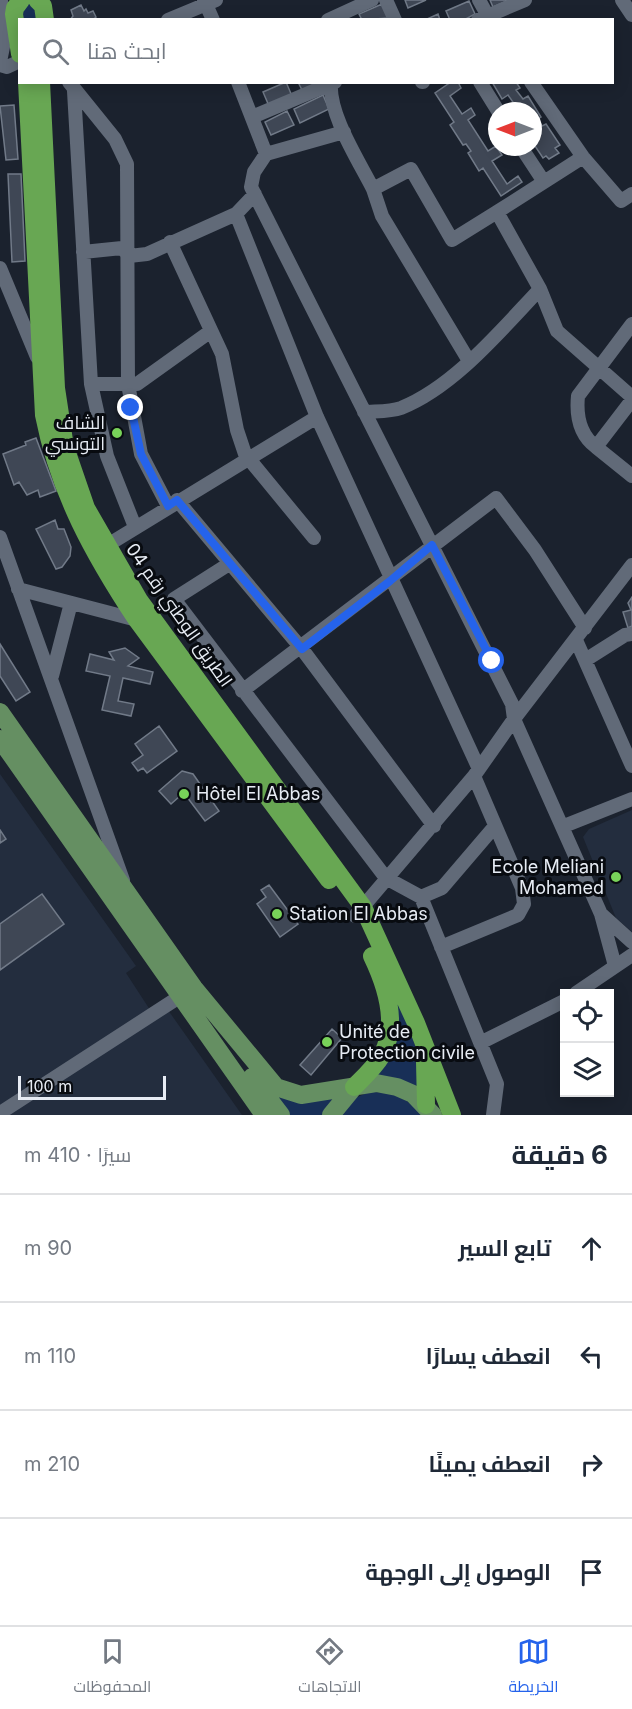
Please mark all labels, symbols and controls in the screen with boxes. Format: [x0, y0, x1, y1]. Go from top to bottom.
search box [18, 18, 614, 84]
icon: search [39, 35, 72, 68]
text: ابحث هنا [87, 38, 167, 64]
north arrow [488, 102, 542, 156]
route end [117, 394, 143, 420]
place label: الشاف التونسي [45, 412, 105, 457]
marker: الشاف التونسي [110, 426, 124, 440]
street label: الطريق الوطني رقم 04 [119, 539, 237, 693]
route start [478, 647, 504, 673]
place label: Hôtel El Abbas [196, 783, 320, 804]
marker: Hôtel El Abbas [177, 787, 191, 801]
place label: Ecole Meliani Mohamed [492, 856, 604, 898]
marker: Ecole Meliani Mohamed [609, 870, 623, 884]
place label: Station El Abbas [289, 903, 428, 924]
marker: Station El Abbas [270, 907, 284, 921]
map controls [560, 989, 614, 1097]
button: locate [560, 989, 614, 1043]
place label: Unité de Protection civile [339, 1021, 475, 1063]
marker: Unité de Protection civile [320, 1035, 334, 1049]
button: layers [560, 1043, 614, 1097]
scale bar [18, 1073, 166, 1100]
text: 100 m [27, 1076, 72, 1096]
text: 6 دقيقة [511, 1139, 608, 1170]
text: سيرًا · 410 m [24, 1143, 131, 1167]
icon: ahead [575, 1232, 608, 1265]
text: تابع السير [458, 1235, 551, 1261]
text: 90 m [24, 1236, 72, 1260]
icon: left [575, 1340, 608, 1373]
text: انعطف يسارًا [426, 1343, 551, 1369]
text: 110 m [24, 1344, 76, 1368]
icon: right [575, 1448, 608, 1481]
text: انعطف يمينًا [429, 1451, 551, 1477]
text: 210 m [24, 1452, 80, 1476]
icon: arrive [575, 1556, 608, 1589]
text: الوصول إلى الوجهة [365, 1559, 551, 1585]
tab: المحفوظات [73, 1635, 151, 1701]
tab: الاتجاهات [298, 1635, 362, 1701]
tab: الخريطة [509, 1635, 559, 1701]

